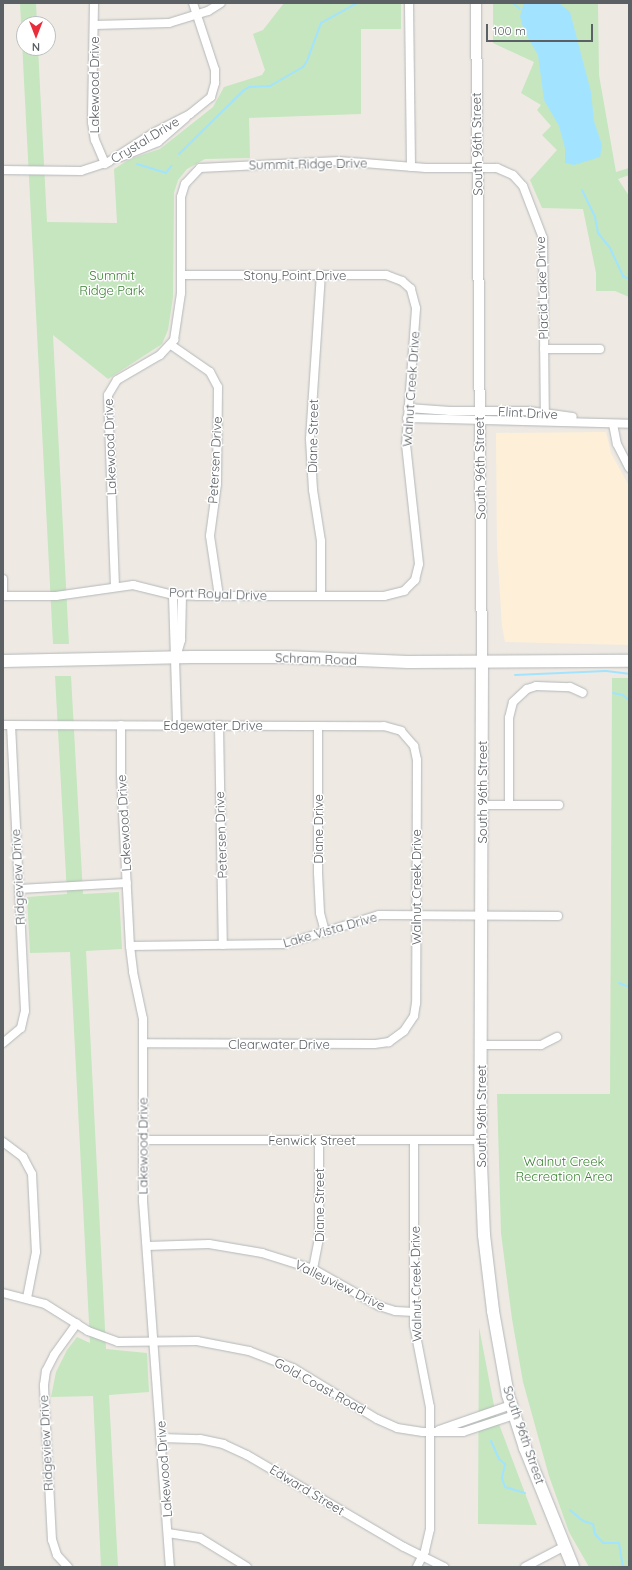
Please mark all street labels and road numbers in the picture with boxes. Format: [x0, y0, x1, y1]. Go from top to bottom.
street label: Lakewood Drive [86, 36, 102, 134]
street label: South 96th Street [468, 92, 486, 196]
street label: Crystal Drive [108, 113, 182, 167]
street label: Summit Ridge Drive [249, 155, 367, 173]
street label: Placid Lake Drive [532, 236, 552, 340]
street label: Stony Point Drive [244, 267, 346, 283]
street label: Walnut Creek Drive [399, 331, 423, 447]
street label: Lakewood Drive [101, 398, 119, 496]
street label: Diane Street [305, 399, 321, 473]
street label: Flint Drive [498, 404, 558, 422]
street label: Petersen Drive [205, 416, 225, 504]
street label: South 96th Street [471, 416, 489, 520]
street label: Port Royal Drive [169, 584, 267, 604]
street label: Schram Road [275, 650, 357, 668]
street label: Edgewater Drive [163, 717, 263, 733]
street label: South 96th Street [474, 740, 490, 844]
street label: Lakewood Drive [114, 774, 134, 872]
street label: Petersen Drive [212, 791, 230, 879]
street label: Diane Drive [310, 794, 326, 864]
street label: Ridgeview Drive [8, 829, 28, 925]
street label: Walnut Creek Drive [408, 829, 424, 945]
street label: Lake Vista Drive [281, 909, 379, 951]
street label: Clearwater Drive [228, 1036, 330, 1052]
street label: South 96th Street [473, 1064, 489, 1168]
street label: Lakewood Drive [135, 1097, 151, 1195]
street label: Fenwick Street [268, 1132, 356, 1148]
street label: Diane Street [311, 1168, 327, 1242]
street label: Walnut Creek Drive [407, 1226, 425, 1342]
street label: Valleyview Drive [292, 1256, 388, 1314]
street label: Gold Coast Road [272, 1355, 368, 1417]
street label: South 96th Street [500, 1384, 548, 1486]
street label: Ridgeview Drive [36, 1395, 56, 1491]
street label: Lakewood Drive [153, 1420, 175, 1518]
street label: Edward Street [267, 1462, 347, 1518]

